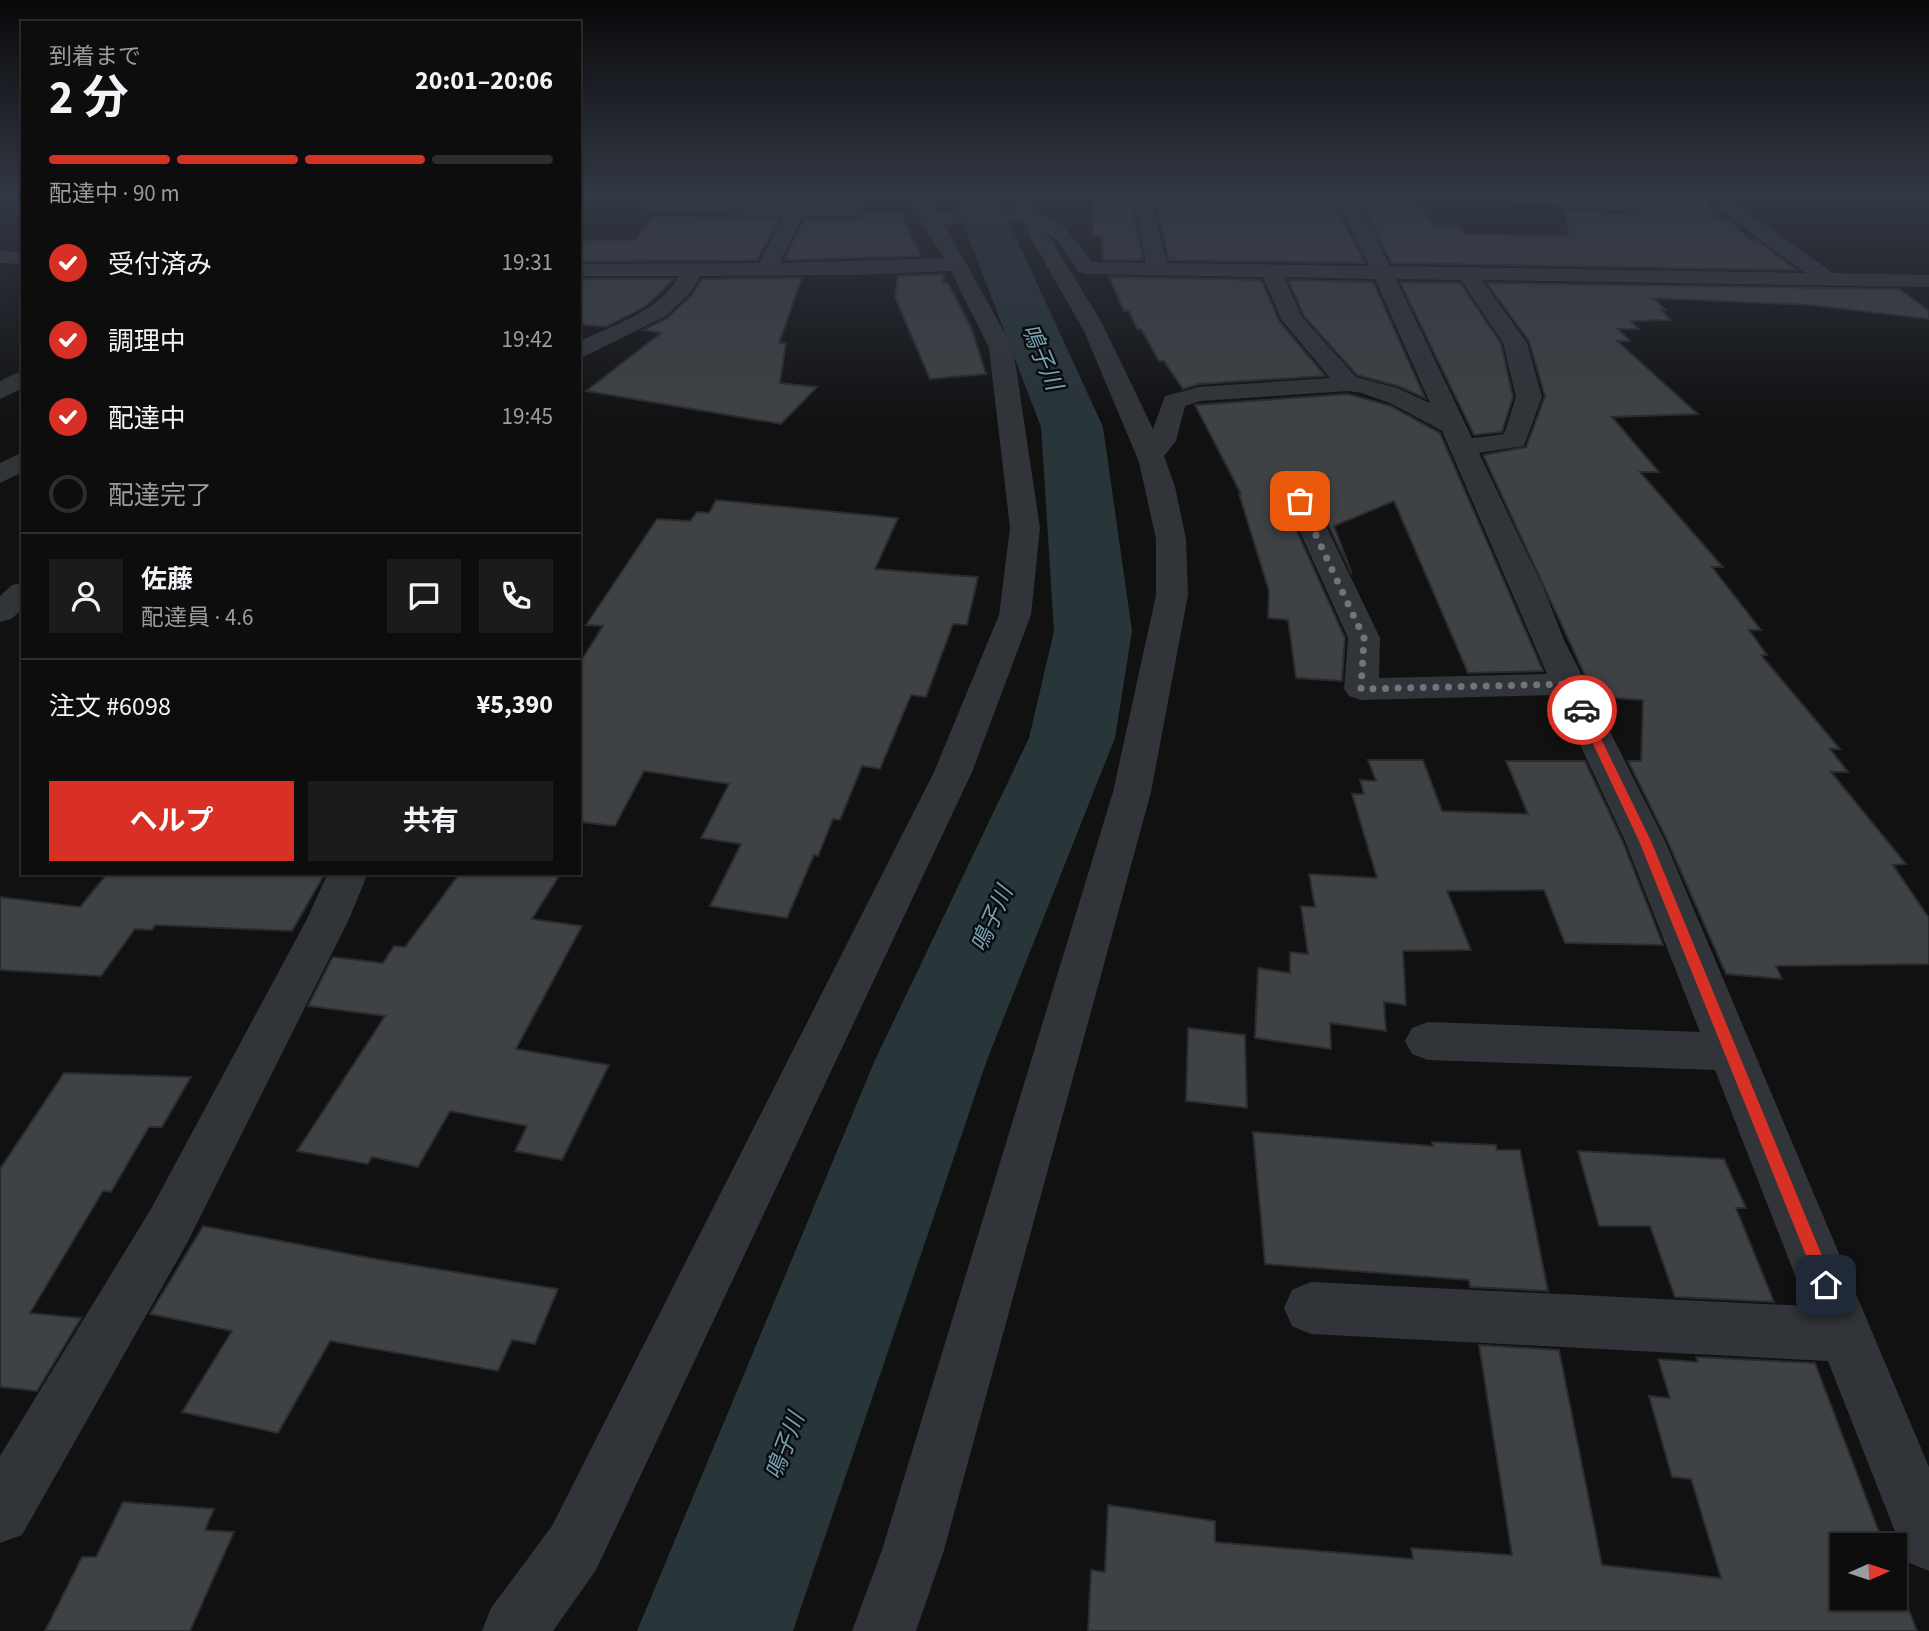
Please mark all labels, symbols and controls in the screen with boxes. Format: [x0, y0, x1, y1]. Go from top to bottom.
text: 到着まで [49, 40, 141, 73]
text: 20:01–20:06 [415, 62, 553, 99]
text: 2 分 [49, 66, 129, 131]
text: 配達中 · 90 m [49, 177, 179, 210]
icon: check [49, 244, 87, 282]
text: 受付済み [108, 246, 212, 283]
text: 19:31 [502, 246, 553, 279]
water label: 鳴子川 [1013, 319, 1072, 398]
icon: check [49, 321, 87, 359]
text: 調理中 [108, 323, 186, 360]
text: 19:42 [502, 323, 553, 356]
icon: check [49, 398, 87, 436]
text: 配達中 [108, 400, 186, 437]
text: 19:45 [502, 400, 553, 433]
pin [1270, 471, 1330, 531]
text: 配達完了 [108, 477, 212, 514]
icon: bag [1281, 482, 1319, 520]
button: person [49, 559, 123, 633]
button: chat [387, 559, 461, 633]
button: phone [479, 559, 553, 633]
text: 佐藤 [141, 561, 193, 598]
text: 配達員 · 4.6 [141, 601, 254, 634]
courier [1547, 675, 1617, 745]
text: ¥5,390 [477, 686, 553, 723]
text: 注文 #6098 [49, 688, 171, 725]
icon: car [1563, 691, 1601, 729]
button: ヘルプ [49, 781, 294, 861]
button: 共有 [308, 781, 553, 861]
water label: 鳴子川 [963, 878, 1022, 957]
pin [1796, 1255, 1856, 1315]
icon: home [1807, 1266, 1845, 1304]
water label: 鳴子川 [757, 1405, 814, 1484]
north arrow [1830, 1533, 1908, 1610]
map controls [1830, 1533, 1907, 1610]

